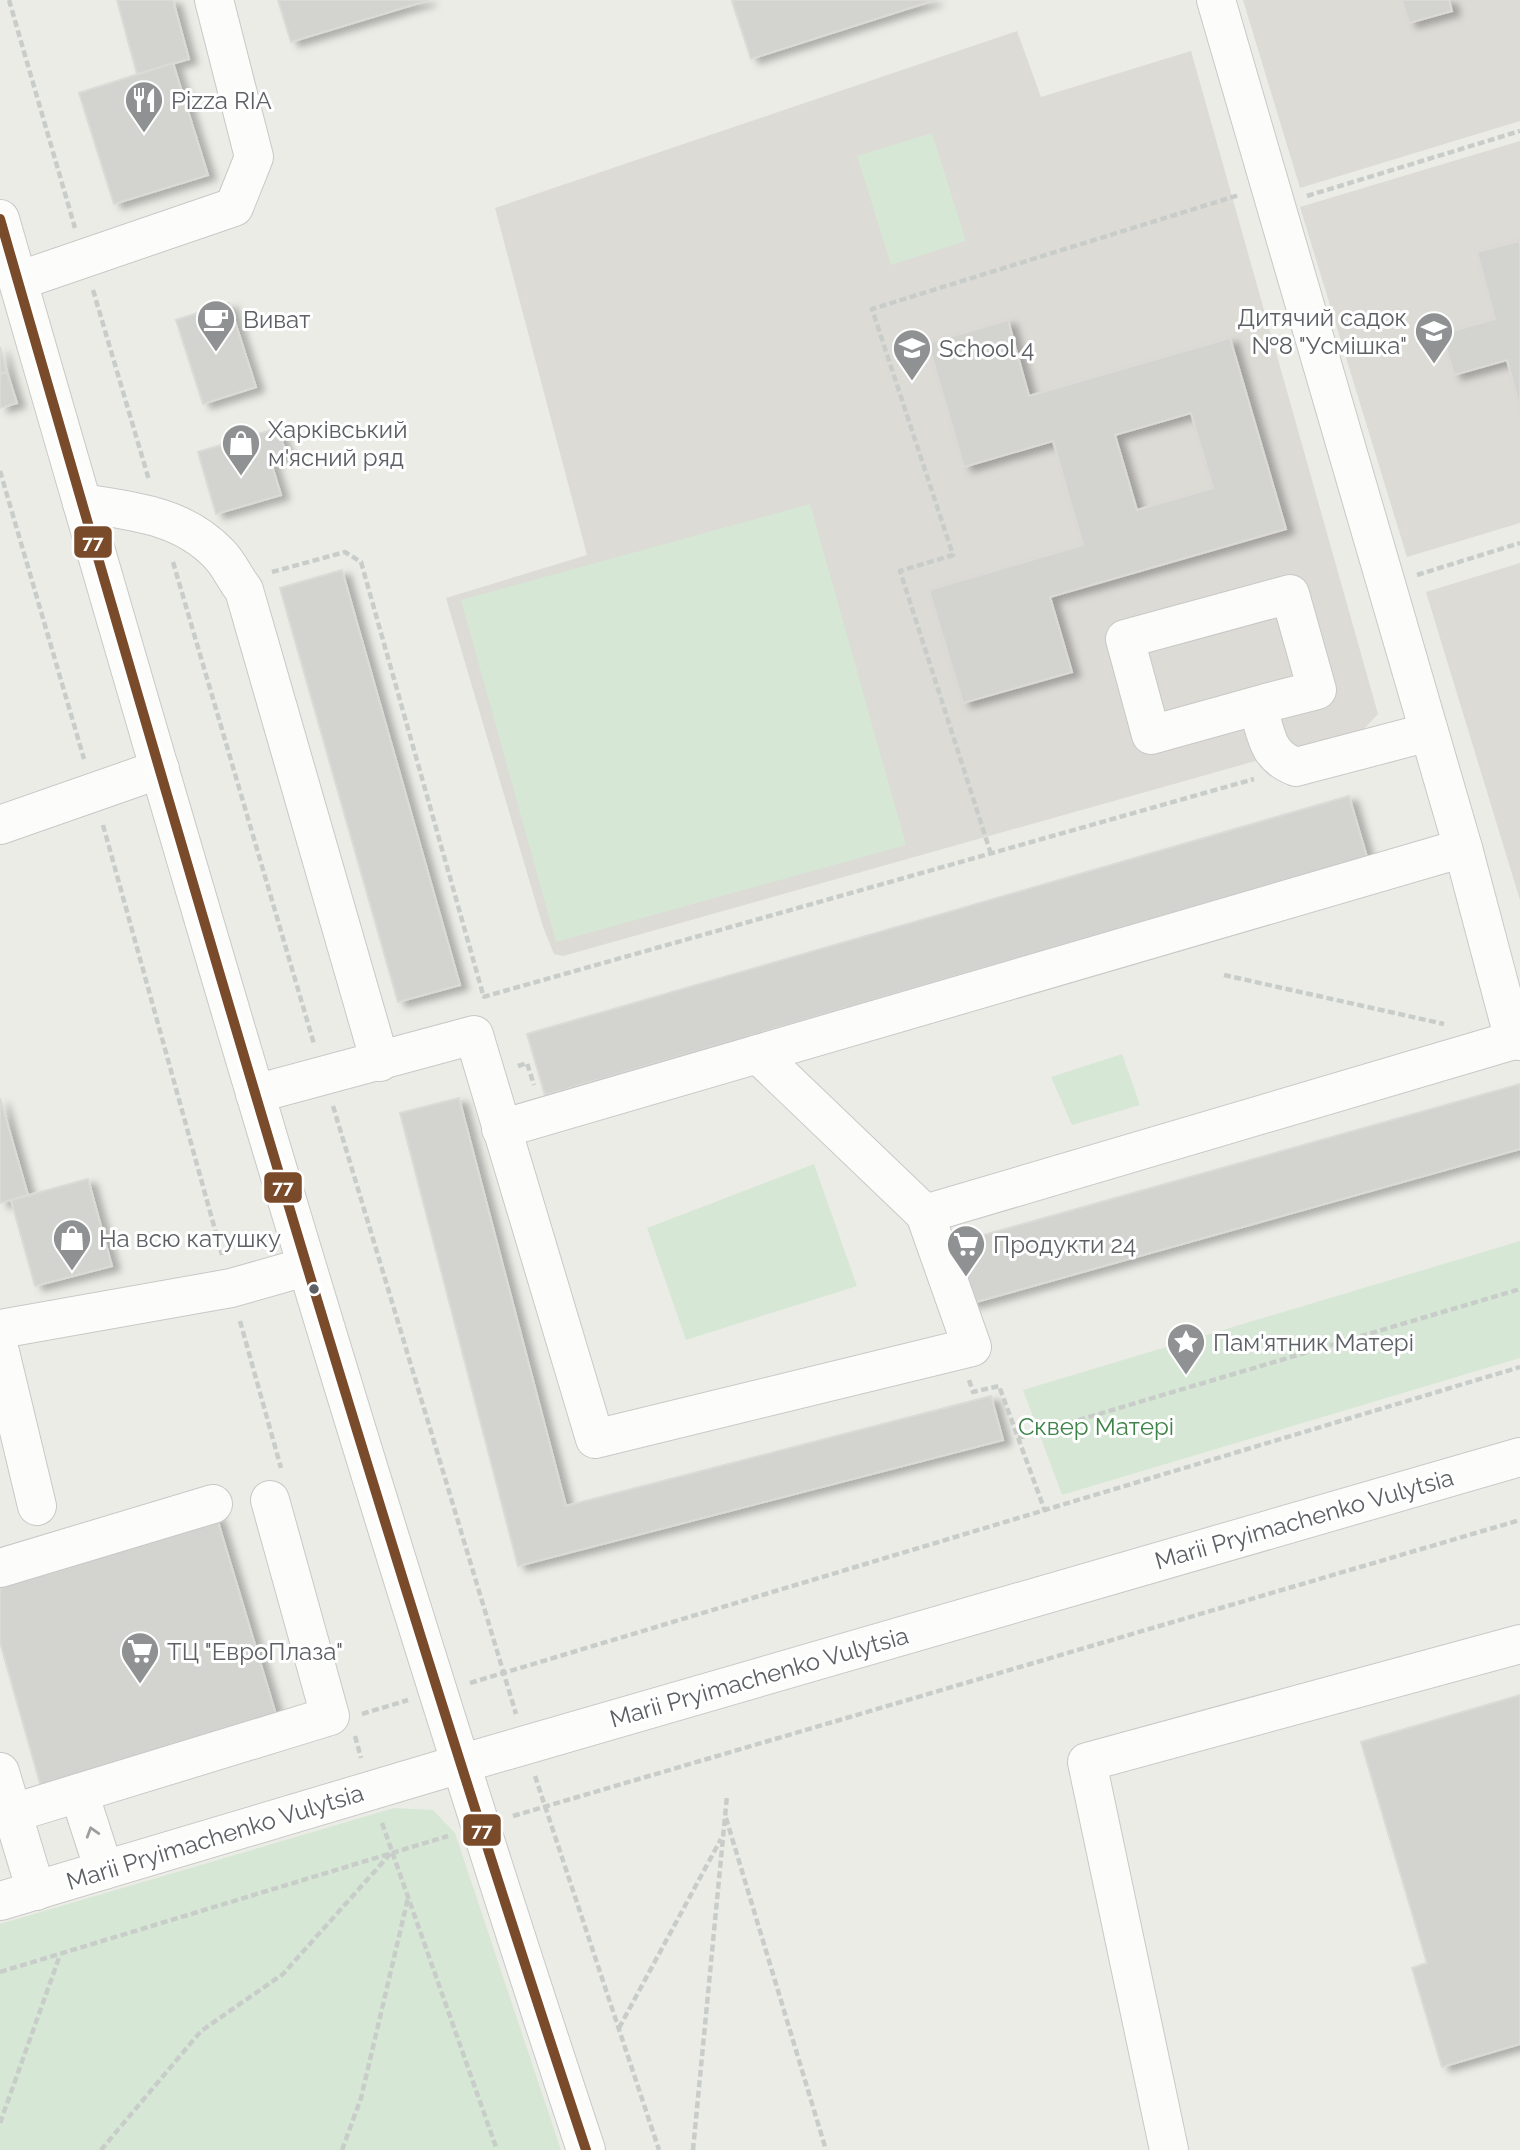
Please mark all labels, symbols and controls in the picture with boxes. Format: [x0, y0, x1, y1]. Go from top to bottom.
restaurant icon: Pizza RIA [123, 79, 165, 134]
place label: Pizza RIA [171, 86, 272, 115]
cafe icon: Виват [195, 298, 237, 353]
place label: Дитячий садок №8 "Усмішка" [1237, 303, 1407, 360]
place label: Виват [243, 305, 311, 334]
school or university icon: Дитячий садок №8 "Усмішка" [1413, 310, 1455, 365]
school or university icon: School 4 [891, 327, 933, 382]
place label: School 4 [939, 334, 1034, 363]
place label: Харківський м'ясний ряд [268, 415, 407, 472]
shop icon: Харківський м'ясний ряд [220, 422, 262, 477]
line badge: 77 [73, 525, 113, 559]
text: 77 [82, 531, 104, 553]
line badge: 77 [263, 1171, 303, 1204]
text: 77 [272, 1176, 294, 1198]
shop icon: На всю катушку [51, 1217, 93, 1272]
supermarket icon: Продукти 24 [945, 1223, 987, 1278]
place label: На всю катушку [99, 1224, 281, 1253]
place label: Продукти 24 [993, 1230, 1136, 1259]
unlabelled marker [307, 1282, 321, 1296]
place icon: Пам'ятник Матері [1165, 1321, 1207, 1376]
place label: Пам'ятник Матері [1213, 1328, 1414, 1357]
park label: Сквер Матері [1018, 1412, 1174, 1441]
street label: Marii Pryimachenko Vulytsia [1151, 1462, 1457, 1576]
street label: Marii Pryimachenko Vulytsia [606, 1620, 912, 1734]
supermarket icon: ТЦ "ЕвроПлаза" [119, 1630, 161, 1685]
place label: ТЦ "ЕвроПлаза" [167, 1637, 343, 1666]
street label: Marii Pryimachenko Vulytsia [63, 1778, 367, 1896]
line badge: 77 [462, 1813, 502, 1847]
text: 77 [471, 1819, 493, 1841]
one-way arrow [85, 1826, 100, 1838]

